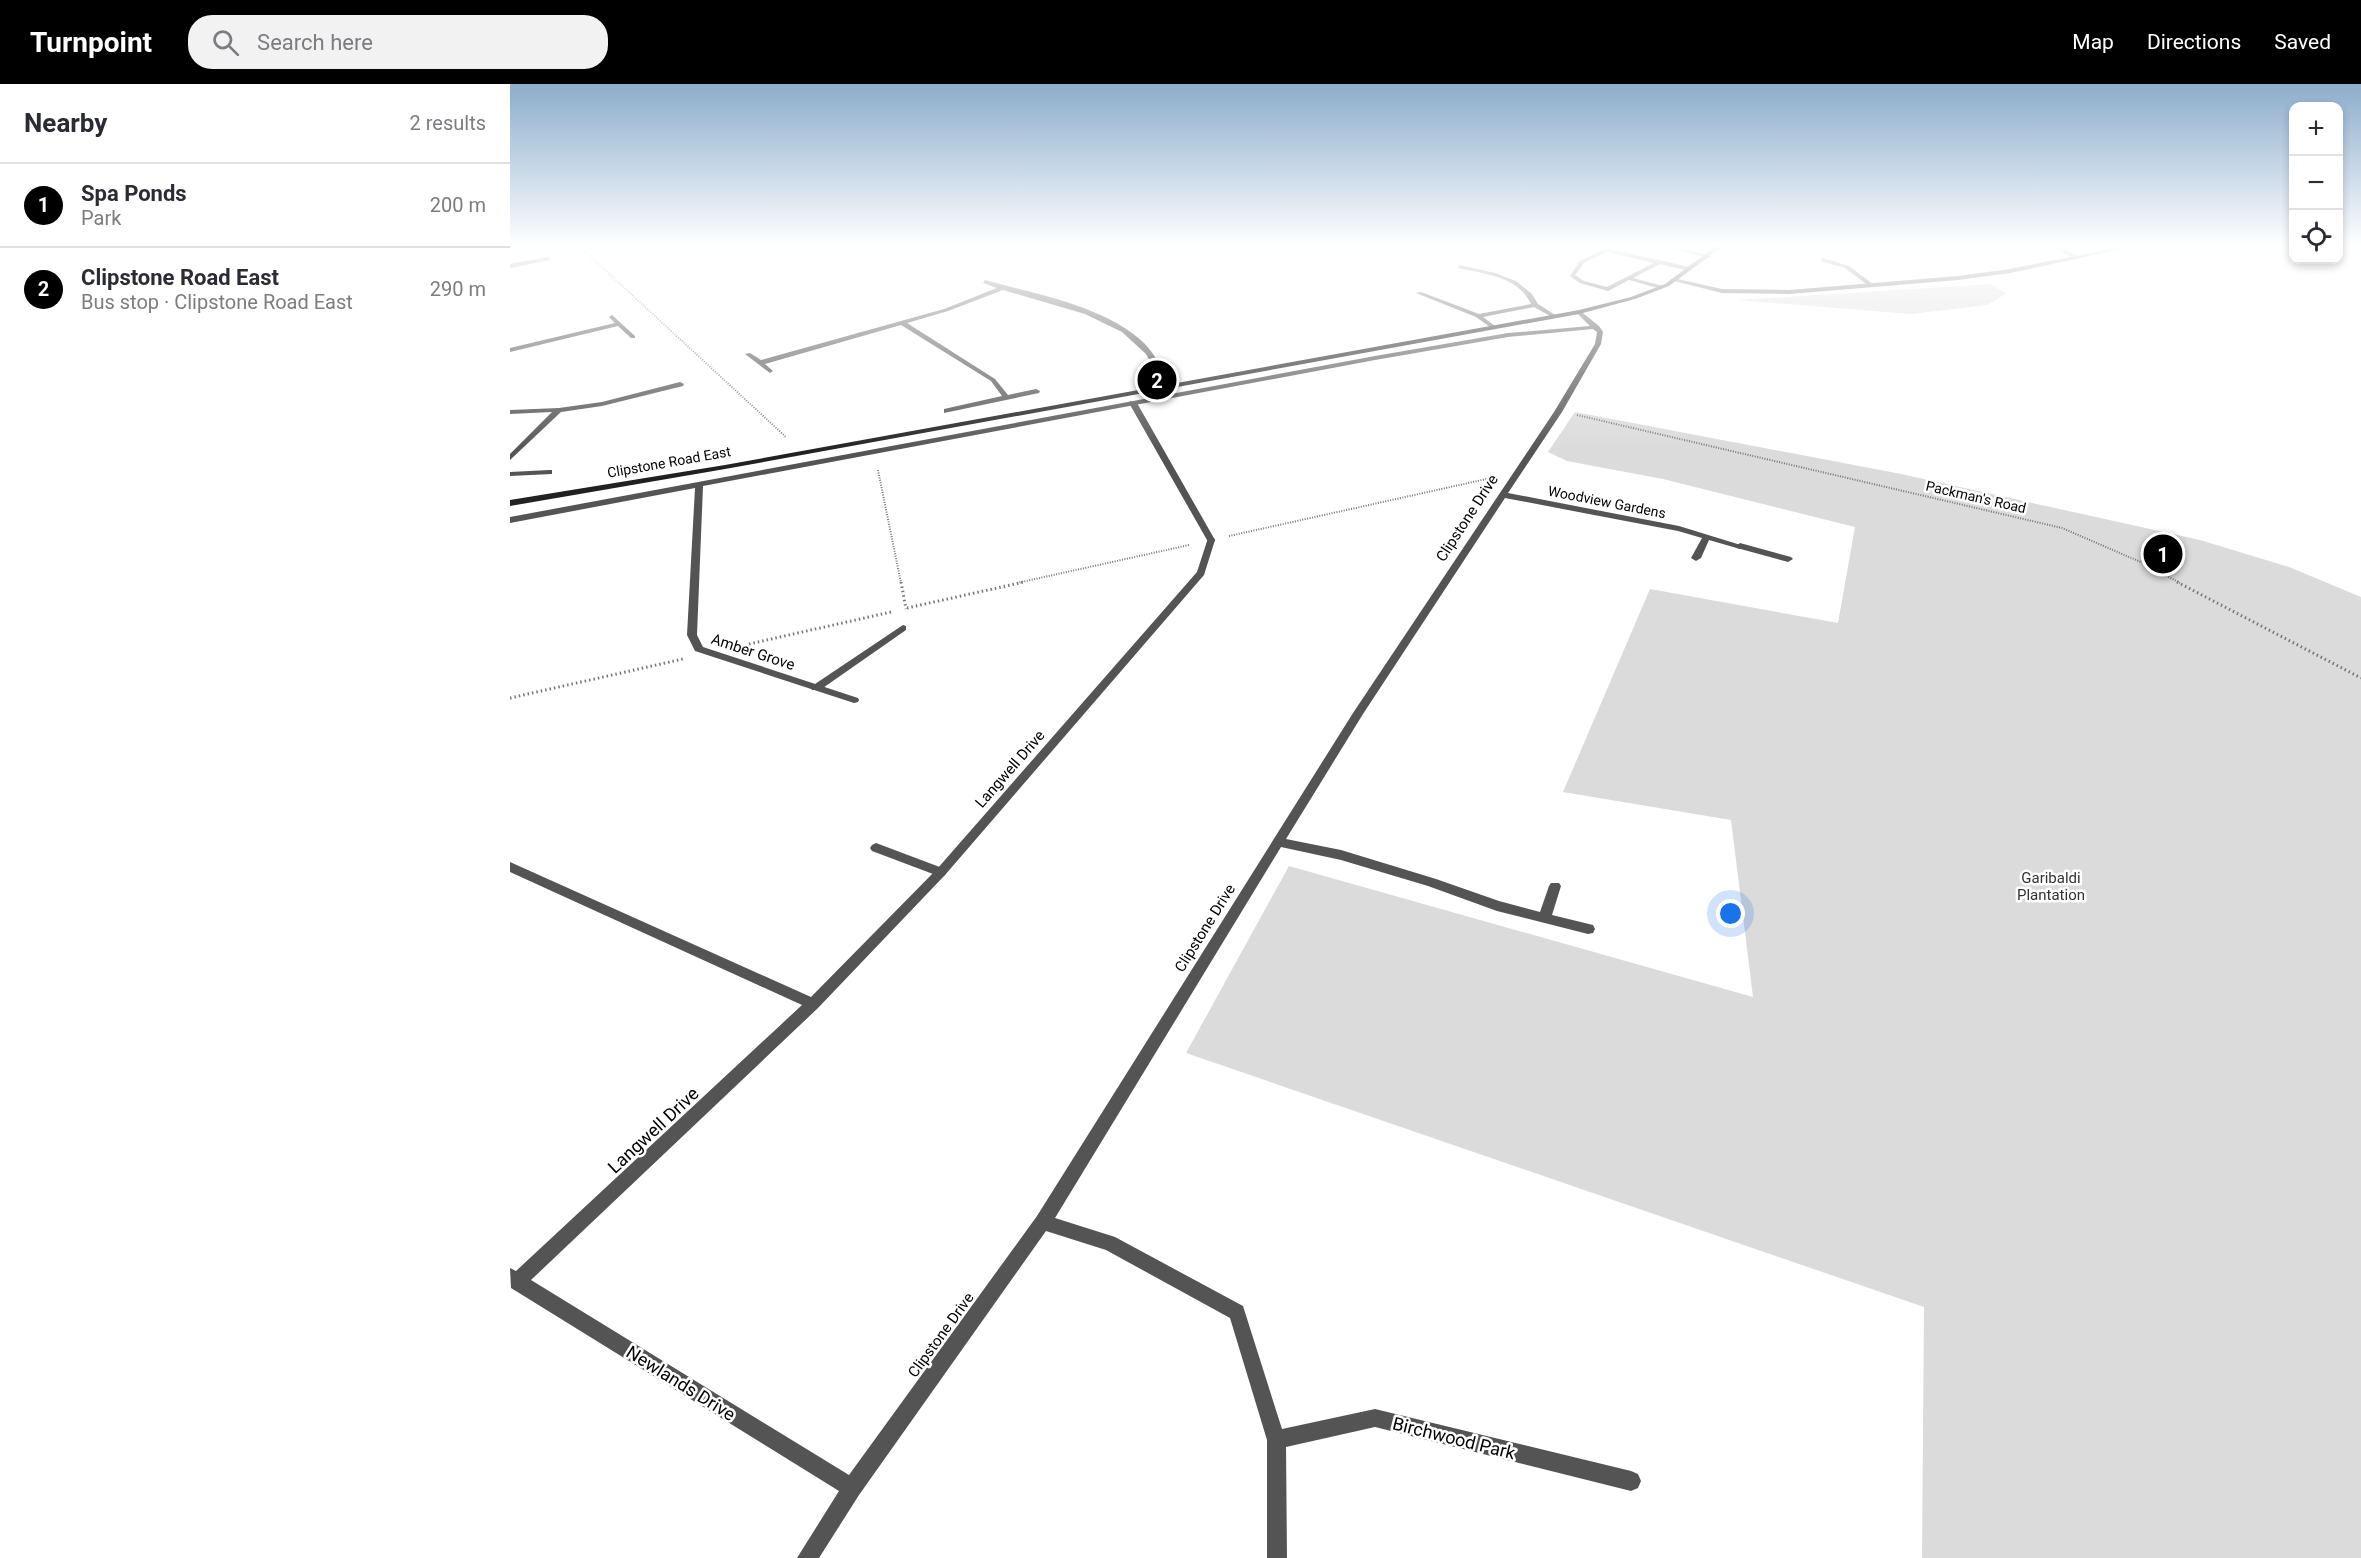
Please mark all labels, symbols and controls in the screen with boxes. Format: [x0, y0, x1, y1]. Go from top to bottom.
search box [188, 15, 608, 69]
text: Turnpoint [30, 26, 152, 59]
icon: search [209, 26, 242, 59]
text: Search here [257, 30, 373, 55]
text: Map [2072, 30, 2114, 54]
text: Directions [2147, 30, 2241, 54]
text: Saved [2274, 30, 2331, 54]
map controls [2289, 102, 2343, 264]
button: + [2289, 102, 2343, 156]
text: Nearby [24, 108, 107, 138]
text: 2 results [410, 111, 486, 135]
button: − [2289, 156, 2343, 210]
text: Spa Ponds [81, 181, 187, 206]
text: 1 [38, 193, 49, 217]
text: 200 m [430, 193, 486, 217]
text: Park [81, 206, 121, 230]
button: locate [2289, 210, 2343, 264]
text: Clipstone Road East [81, 265, 279, 290]
text: 2 [38, 277, 49, 301]
text: 290 m [430, 277, 486, 301]
text: Bus stop · Clipstone Road East [81, 290, 353, 314]
pin: 2 [1138, 358, 1176, 402]
street label: Clipstone Road East [606, 443, 732, 481]
street label: Clipstone Drive [1432, 471, 1502, 565]
street label: Packman's Road [1924, 478, 2028, 516]
street label: Woodview Gardens [1547, 483, 1667, 521]
pin: 1 [2144, 532, 2182, 576]
street label: Amber Grove [709, 630, 797, 674]
street label: Langwell Drive [971, 727, 1049, 811]
park label: Garibaldi Plantation [2017, 869, 2085, 904]
street label: Clipstone Drive [1171, 881, 1239, 975]
your location [1716, 899, 1745, 928]
street label: Langwell Drive [603, 1083, 703, 1177]
street label: Clipstone Drive [904, 1289, 978, 1381]
street label: Newlands Drive [623, 1341, 739, 1425]
street label: Birchwood Park [1390, 1413, 1518, 1464]

